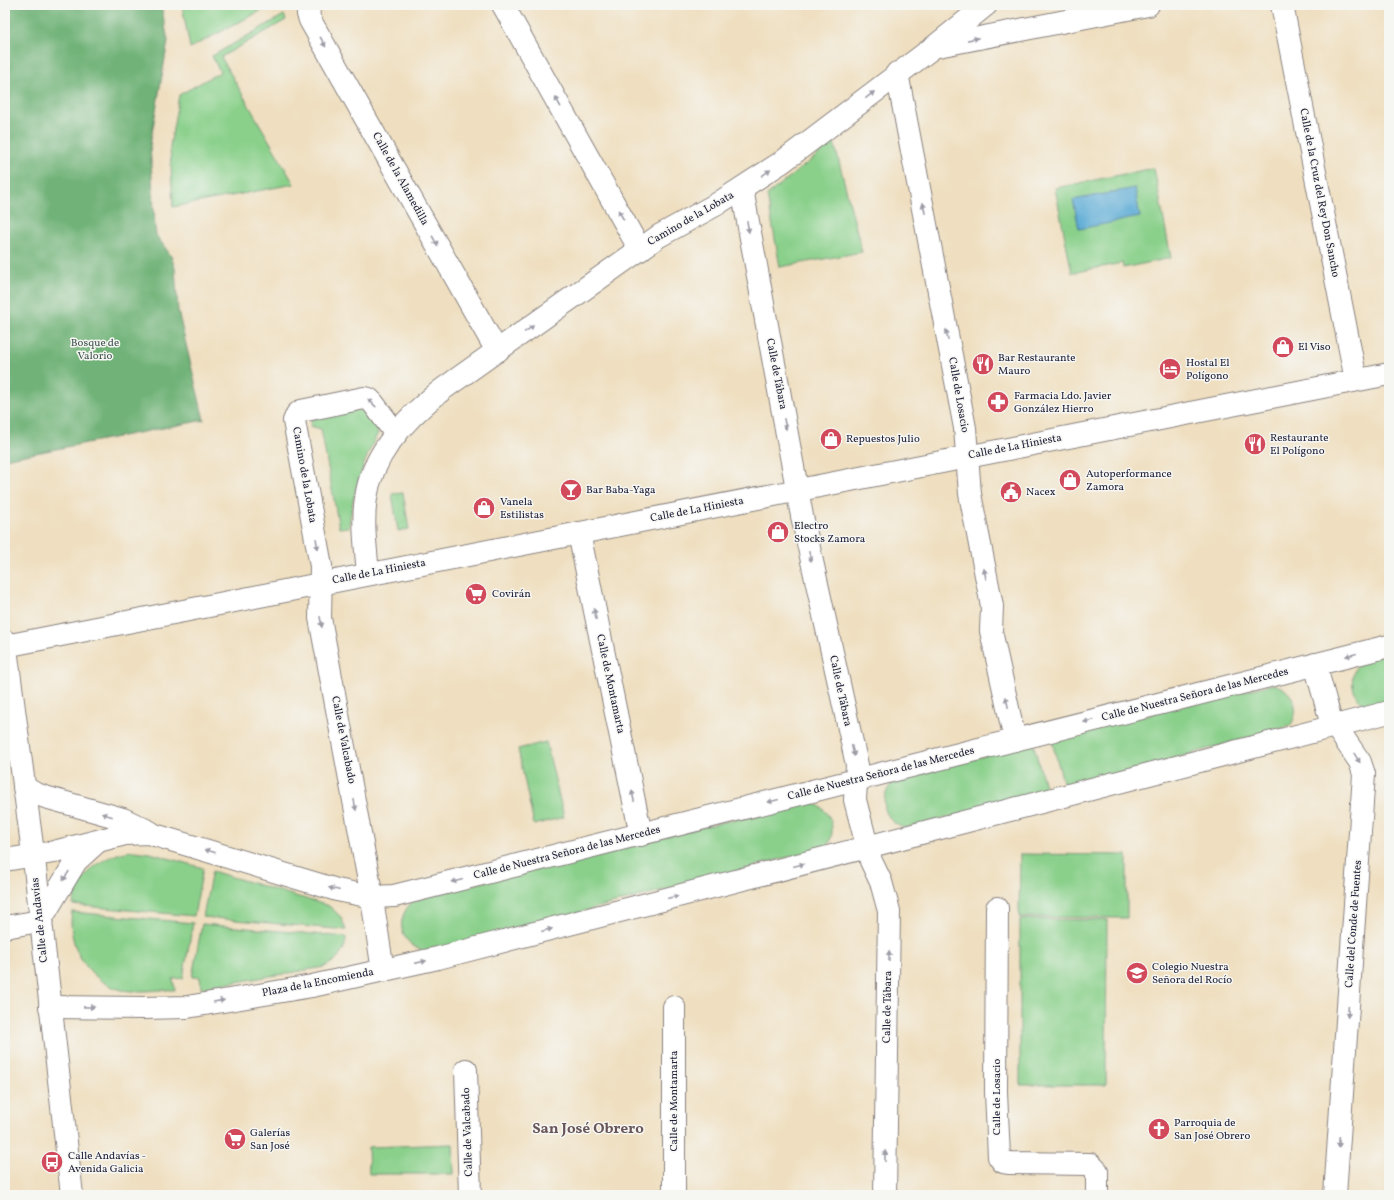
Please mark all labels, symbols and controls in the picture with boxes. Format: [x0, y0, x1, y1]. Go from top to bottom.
one-way arrow [967, 36, 980, 42]
one-way arrow [319, 37, 326, 48]
one-way arrow [864, 91, 875, 99]
one-way arrow [554, 96, 561, 108]
street label: Calle de la Cruz del Rey Don Sancho [1295, 107, 1343, 279]
street label: Calle de la Alamedilla [368, 130, 432, 229]
one-way arrow [760, 169, 771, 177]
street label: Camino de la Lobata [645, 188, 737, 250]
one-way arrow [920, 201, 926, 214]
one-way arrow [618, 210, 624, 221]
one-way arrow [745, 221, 751, 234]
one-way arrow [432, 235, 438, 247]
one-way arrow [523, 324, 534, 333]
one-way arrow [943, 329, 949, 342]
shop icon: El Viso [1270, 334, 1296, 360]
park label: Bosque de Valorio [71, 336, 119, 364]
street label: Calle de Tábara [762, 337, 790, 411]
place label: El Viso [1298, 340, 1331, 355]
restaurant icon: Bar Restaurante Mauro [970, 351, 996, 377]
place label: Bar Restaurante Mauro [998, 351, 1076, 379]
street label: Calle de Losacio [944, 356, 972, 434]
hotel icon: Hostal El Polígono [1157, 356, 1183, 382]
place label: Hostal El Polígono [1186, 356, 1230, 384]
pharmacy icon: Farmacia Ldo. Javier González Hierro [985, 389, 1011, 415]
place label: Farmacia Ldo. Javier González Hierro [1014, 389, 1112, 417]
one-way arrow [368, 398, 377, 408]
one-way arrow [782, 418, 788, 430]
street label: Camino de la Lobata [288, 426, 320, 525]
shop icon: Repuestos Julio [818, 426, 844, 452]
street label: Calle de La Hiniesta [967, 430, 1063, 463]
restaurant icon: Restaurante El Polígono [1242, 431, 1268, 457]
place label: Restaurante El Polígono [1270, 431, 1328, 459]
place label: Repuestos Julio [846, 432, 920, 447]
shop icon: Autoperformance Zamora [1057, 467, 1083, 493]
place label: Autoperformance Zamora [1086, 467, 1172, 495]
bar icon: Bar Baba-Yaga [558, 477, 584, 503]
public building icon: Nacex [998, 479, 1024, 505]
place label: Bar Baba-Yaga [586, 483, 656, 498]
place label: Nacex [1026, 485, 1056, 500]
street label: Calle de La Hiniesta [649, 493, 745, 526]
shop icon: Vanela Estilistas [471, 495, 497, 521]
place label: Vanela Estilistas [500, 495, 544, 523]
shop icon: Electro Stocks Zamora [765, 519, 791, 545]
place label: Electro Stocks Zamora [794, 519, 866, 547]
one-way arrow [314, 538, 320, 551]
one-way arrow [808, 550, 814, 562]
street label: Calle de La Hiniesta [331, 555, 427, 588]
one-way arrow [982, 568, 988, 580]
supermarket icon: Covirán [463, 581, 489, 607]
place label: Covirán [492, 587, 531, 602]
one-way arrow [592, 608, 598, 620]
one-way arrow [318, 616, 324, 628]
street label: Calle de Montamarta [592, 633, 628, 736]
one-way arrow [1345, 652, 1357, 658]
street label: Calle de Tábara [825, 654, 855, 728]
street label: Calle de Nuestra Señora de las Mercedes [1100, 664, 1290, 726]
street label: Calle de Valcabado [327, 695, 359, 785]
one-way arrow [1003, 696, 1009, 708]
one-way arrow [1083, 719, 1096, 725]
street label: Calle de Nuestra Señora de las Mercedes [786, 743, 976, 805]
one-way arrow [850, 745, 856, 757]
one-way arrow [1353, 753, 1361, 763]
one-way arrow [629, 790, 635, 802]
one-way arrow [767, 798, 779, 804]
one-way arrow [352, 799, 358, 811]
one-way arrow [101, 812, 113, 818]
street label: Calle de Nuestra Señora de las Mercedes [472, 822, 662, 884]
one-way arrow [203, 848, 215, 854]
street label: Calle del Conde de Fuentes [1342, 859, 1366, 988]
one-way arrow [793, 862, 805, 868]
one-way arrow [62, 870, 69, 882]
street label: Calle de Andavías [28, 877, 52, 963]
one-way arrow [451, 878, 463, 884]
one-way arrow [328, 886, 340, 892]
one-way arrow [667, 894, 679, 900]
one-way arrow [541, 926, 553, 932]
one-way arrow [886, 949, 892, 962]
one-way arrow [415, 958, 427, 964]
school or university icon: Colegio Nuestra Señora del Rocío [1124, 960, 1150, 986]
place label: Colegio Nuestra Señora del Rocío [1152, 960, 1232, 988]
street label: Plaza de la Encomienda [261, 965, 376, 1001]
street label: Calle de Tábara [880, 970, 896, 1043]
one-way arrow [213, 998, 225, 1004]
one-way arrow [83, 1004, 95, 1011]
one-way arrow [1344, 1006, 1351, 1018]
street label: Calle de Montamarta [667, 1050, 682, 1152]
street label: Calle de Losacio [990, 1059, 1005, 1135]
street label: Calle de Valcabado [459, 1087, 477, 1177]
church icon: Parroquia de San José Obrero [1146, 1116, 1172, 1142]
place label: Parroquia de San José Obrero [1174, 1116, 1250, 1144]
district label: San José Obrero [532, 1119, 644, 1140]
supermarket icon: Galerías San José [222, 1126, 248, 1152]
place label: Galerías San José [250, 1126, 290, 1154]
one-way arrow [1335, 1136, 1342, 1148]
bus stop icon: Calle Andavías - Avenida Galicia [39, 1149, 65, 1175]
place label: Calle Andavías - Avenida Galicia [68, 1149, 146, 1177]
one-way arrow [882, 1149, 888, 1162]

